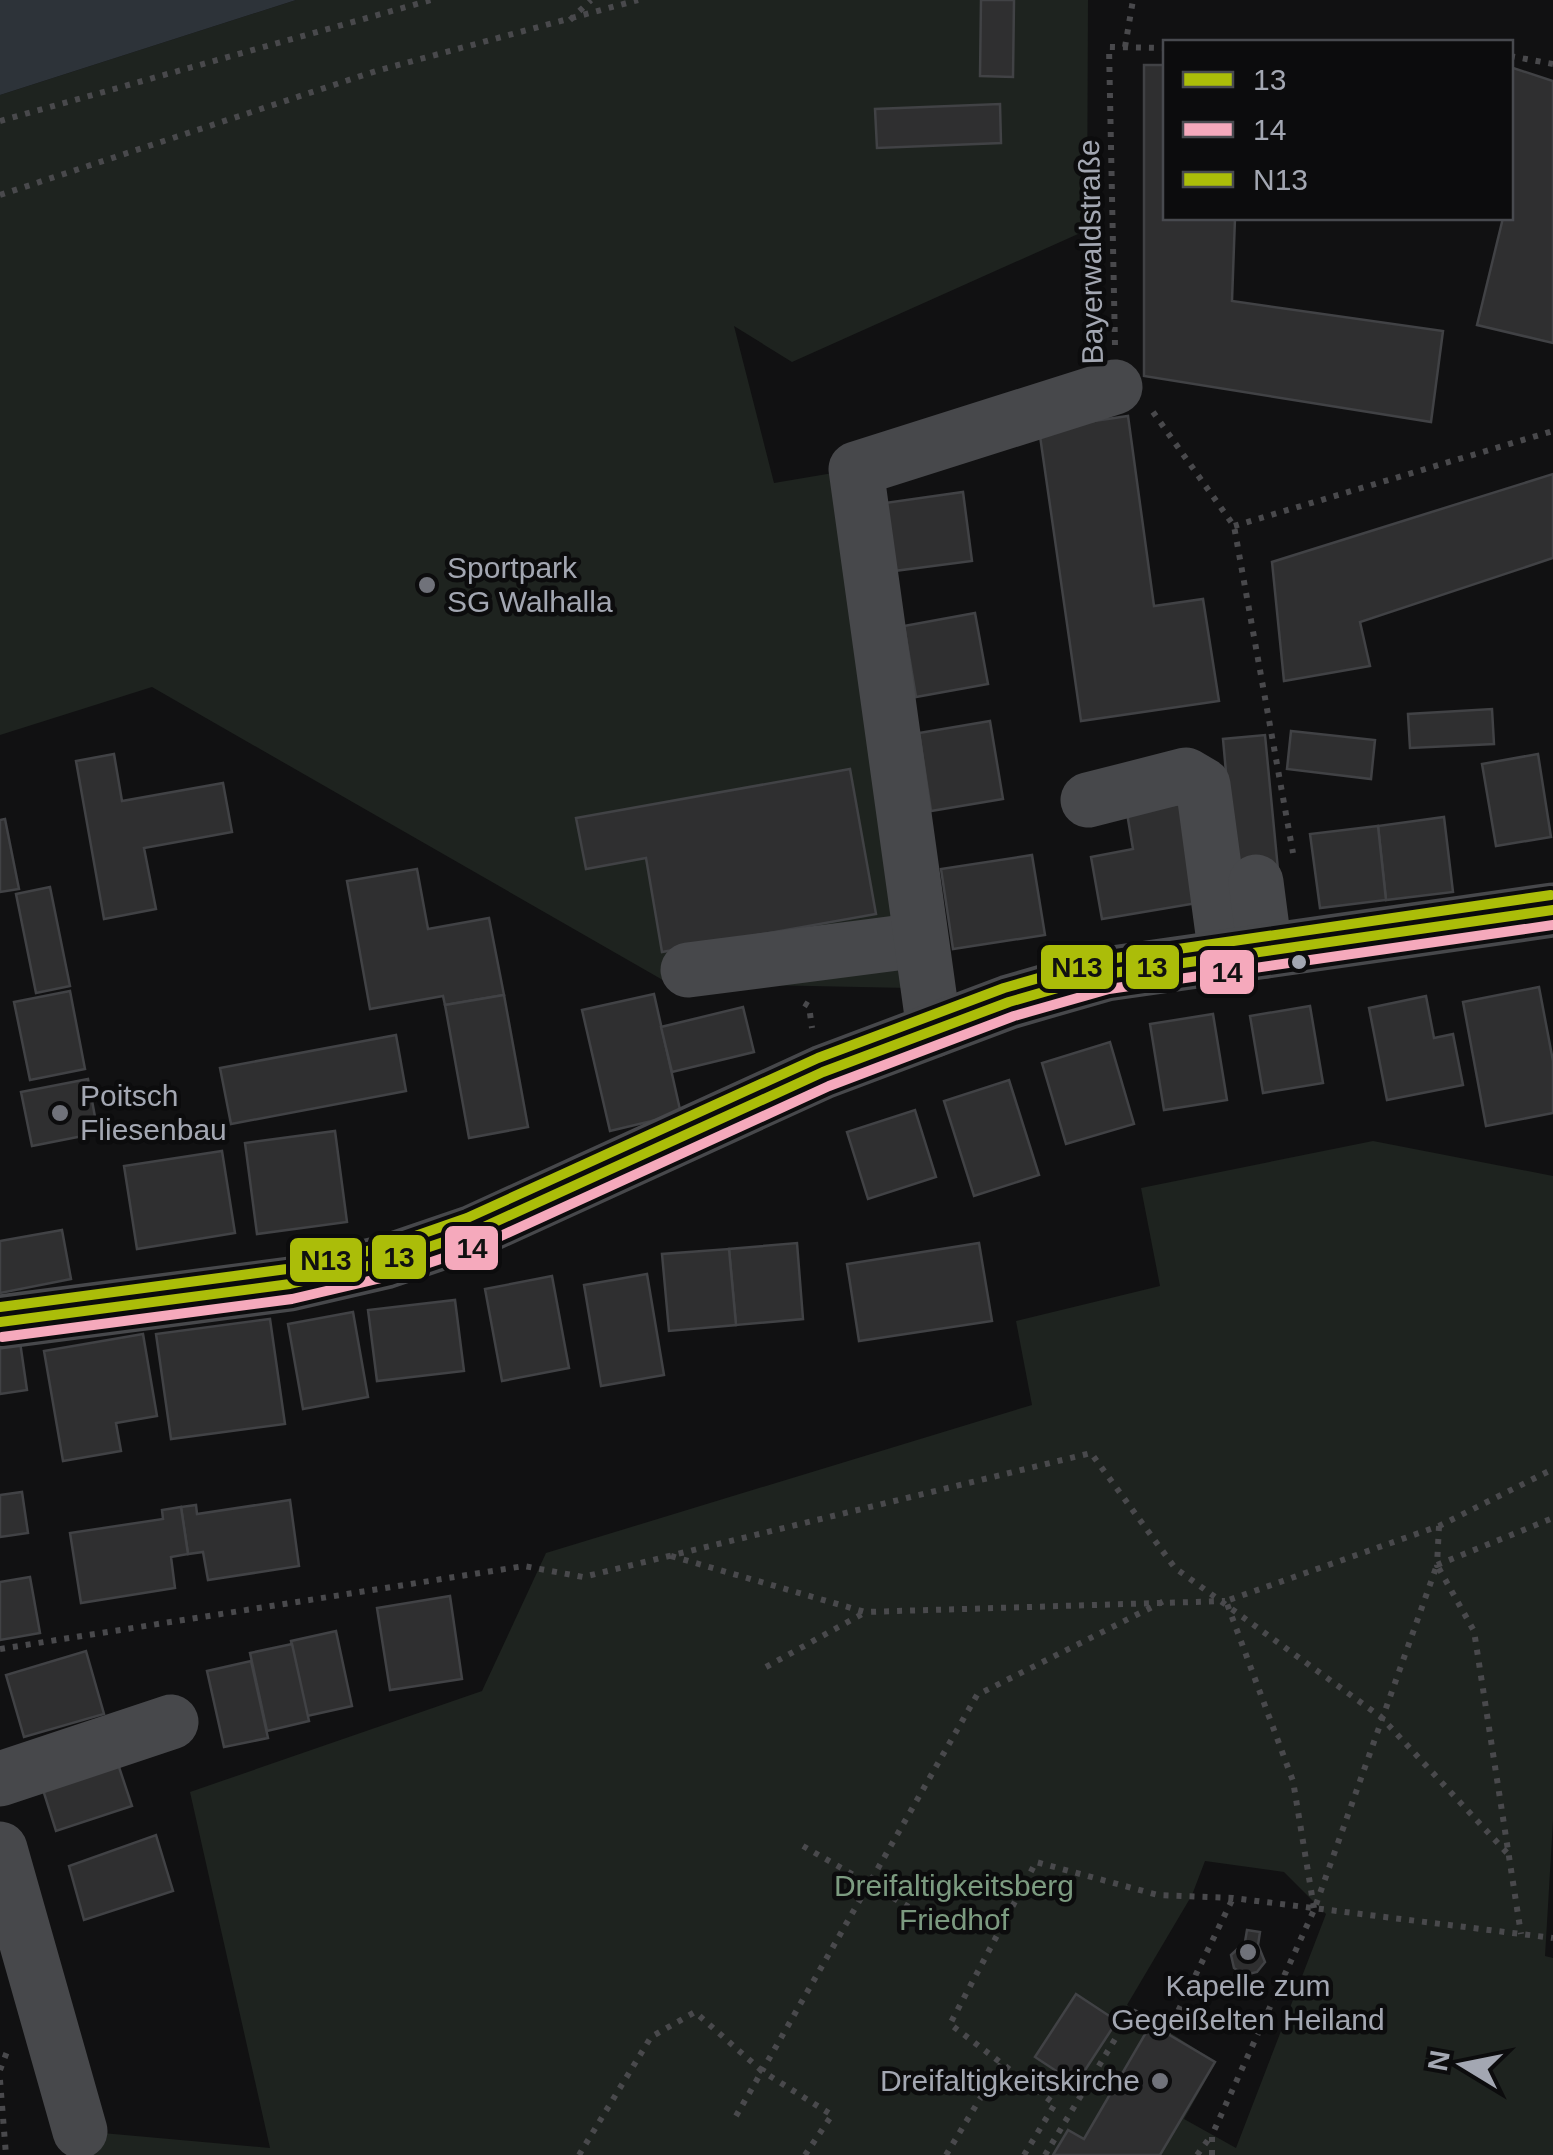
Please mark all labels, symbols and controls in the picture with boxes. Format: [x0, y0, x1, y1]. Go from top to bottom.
legend [1163, 40, 1513, 220]
text: 13 [1253, 63, 1286, 96]
text: 14 [1253, 113, 1286, 146]
street label: Bayerwaldstraße [1072, 139, 1109, 365]
text: N13 [1253, 163, 1308, 196]
place label: Sportpark SG Walhalla [447, 551, 613, 618]
marker: Sportpark SG Walhalla [416, 574, 438, 596]
line badge: N13 [1039, 943, 1115, 991]
line badge: 13 [1124, 943, 1181, 991]
line badge: 14 [1198, 948, 1256, 996]
text: N13 [1051, 952, 1103, 983]
text: 13 [1136, 952, 1168, 983]
unlabelled marker [1289, 952, 1309, 972]
text: 14 [1211, 957, 1243, 988]
place label: Poitsch Fliesenbau [80, 1079, 227, 1146]
marker: Poitsch Fliesenbau [49, 1102, 71, 1124]
line badge: 14 [443, 1224, 500, 1272]
line badge: 13 [370, 1233, 428, 1281]
text: 14 [456, 1233, 488, 1264]
line badge: N13 [288, 1236, 364, 1284]
text: 13 [383, 1242, 415, 1273]
text: N13 [300, 1245, 352, 1276]
park label: Dreifaltigkeitsberg Friedhof [834, 1869, 1074, 1936]
marker: Kapelle zum Gegeißelten Heiland [1237, 1941, 1259, 1963]
place label: Kapelle zum Gegeißelten Heiland [1111, 1969, 1385, 2036]
north arrow [1413, 2015, 1513, 2115]
text: N [1422, 2048, 1456, 2073]
place label: Dreifaltigkeitskirche [880, 2064, 1140, 2097]
marker: Dreifaltigkeitskirche [1149, 2070, 1171, 2092]

